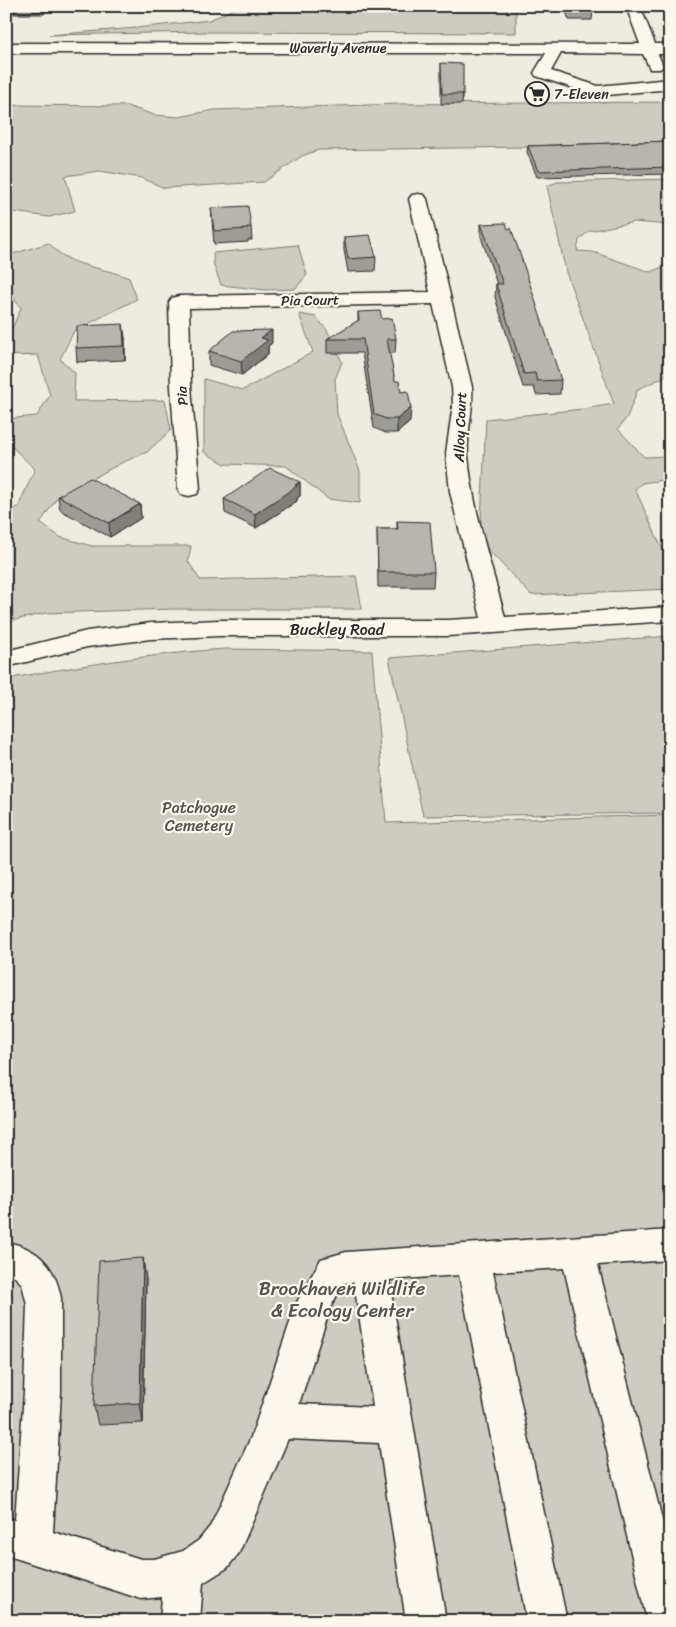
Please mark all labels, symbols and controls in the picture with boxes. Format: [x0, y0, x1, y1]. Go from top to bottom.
street label: Waverly Avenue [290, 36, 387, 61]
supermarket icon: 7-Eleven [524, 81, 550, 107]
place label: 7-Eleven [554, 82, 609, 107]
street label: Pia Court [281, 287, 339, 314]
street label: Pia [169, 384, 196, 407]
street label: Alloy Court [447, 391, 474, 464]
street label: Buckley Road [290, 615, 386, 644]
park label: Patchogue Cemetery [162, 793, 236, 840]
park label: Brookhaven Wildlife & Ecology Center [259, 1272, 425, 1327]

